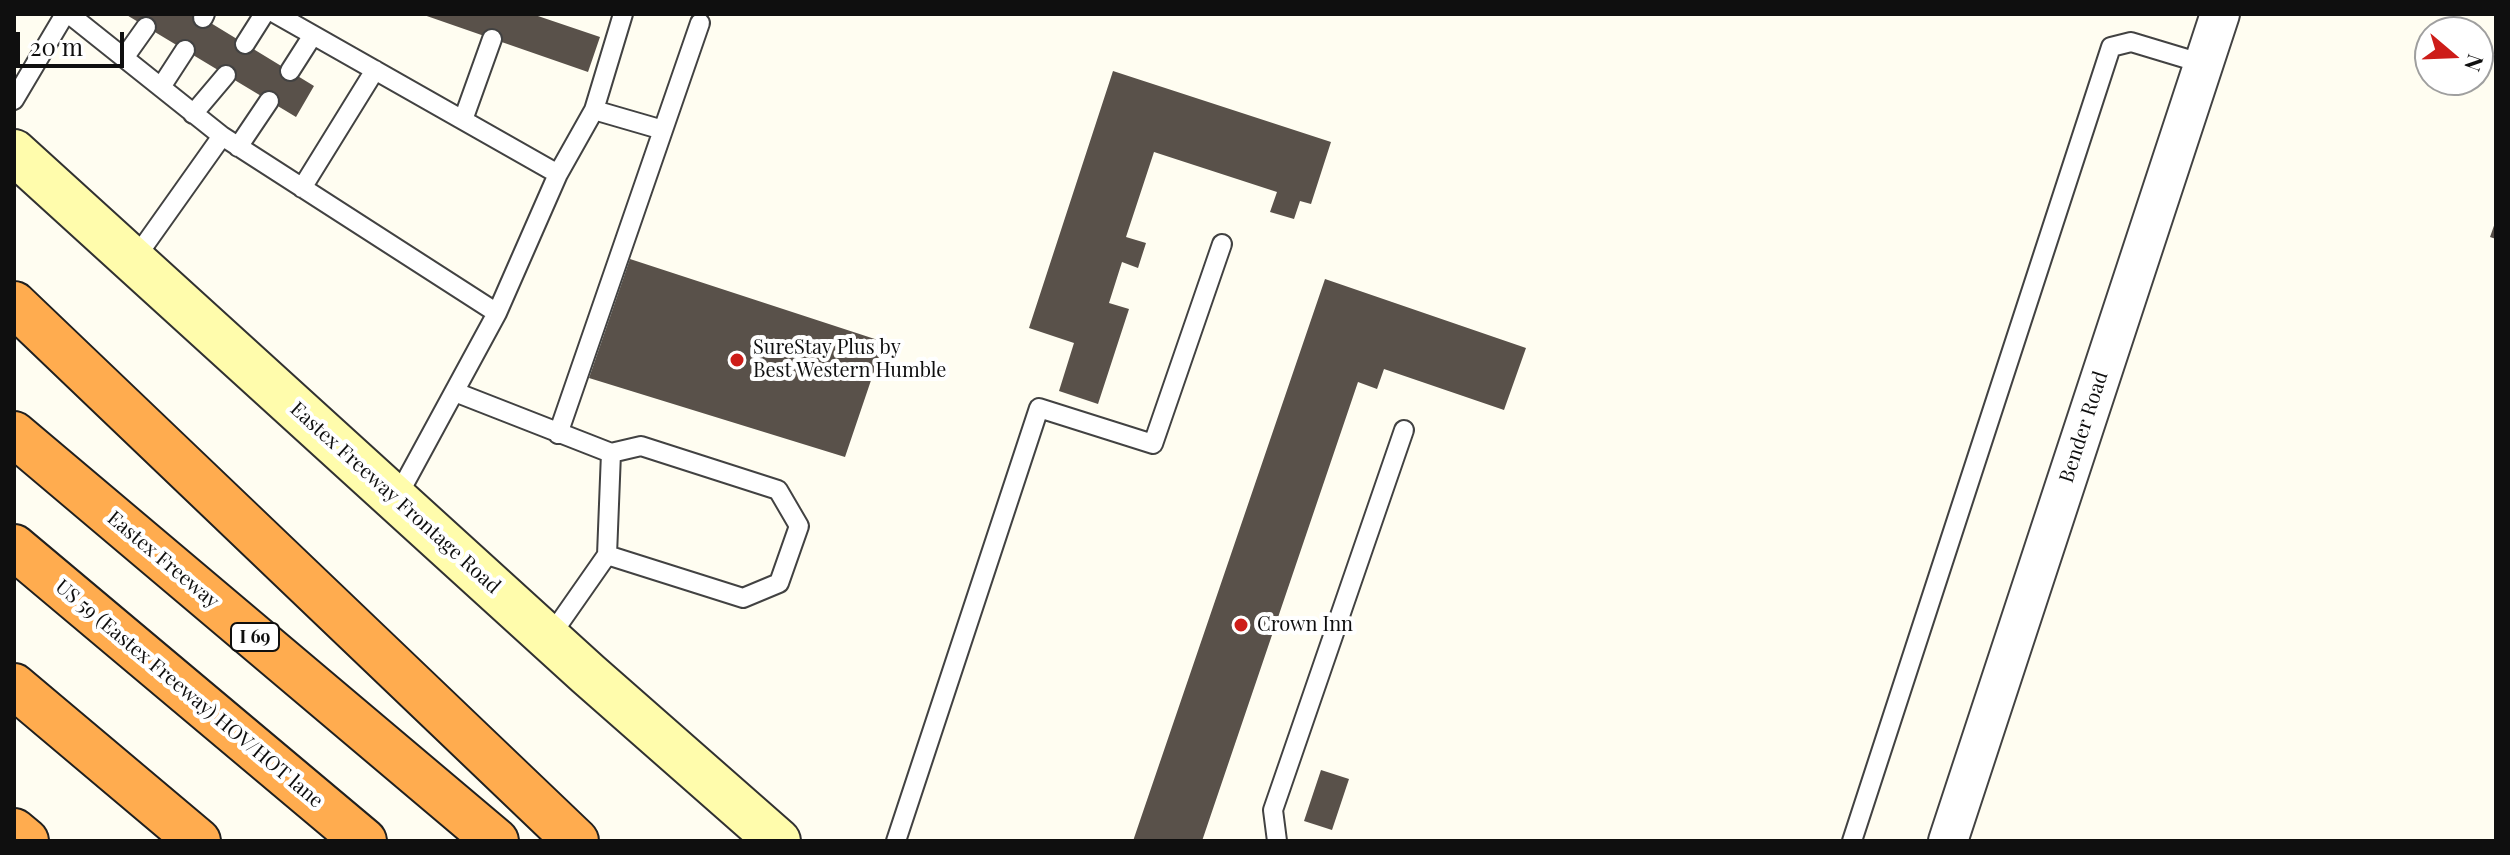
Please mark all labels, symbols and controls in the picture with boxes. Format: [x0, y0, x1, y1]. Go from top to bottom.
scale bar [20, 16, 128, 66]
north arrow [2414, 16, 2494, 96]
text: 20 m [30, 30, 83, 62]
text: N [2458, 51, 2492, 76]
place label: SureStay Plus by Best Western Humble [753, 336, 946, 383]
marker: SureStay Plus by Best Western Humble [728, 351, 746, 369]
street label: Bender Road [2055, 368, 2113, 486]
street label: Eastex Freeway Frontage Road [285, 397, 505, 599]
street label: Eastex Freeway [102, 506, 224, 614]
street label: US 59 (Eastex Freeway) HOV/HOT lane [50, 575, 328, 813]
place label: Crown Inn [1257, 613, 1353, 637]
marker: Crown Inn [1232, 616, 1250, 634]
road number: I 69 [231, 623, 279, 651]

